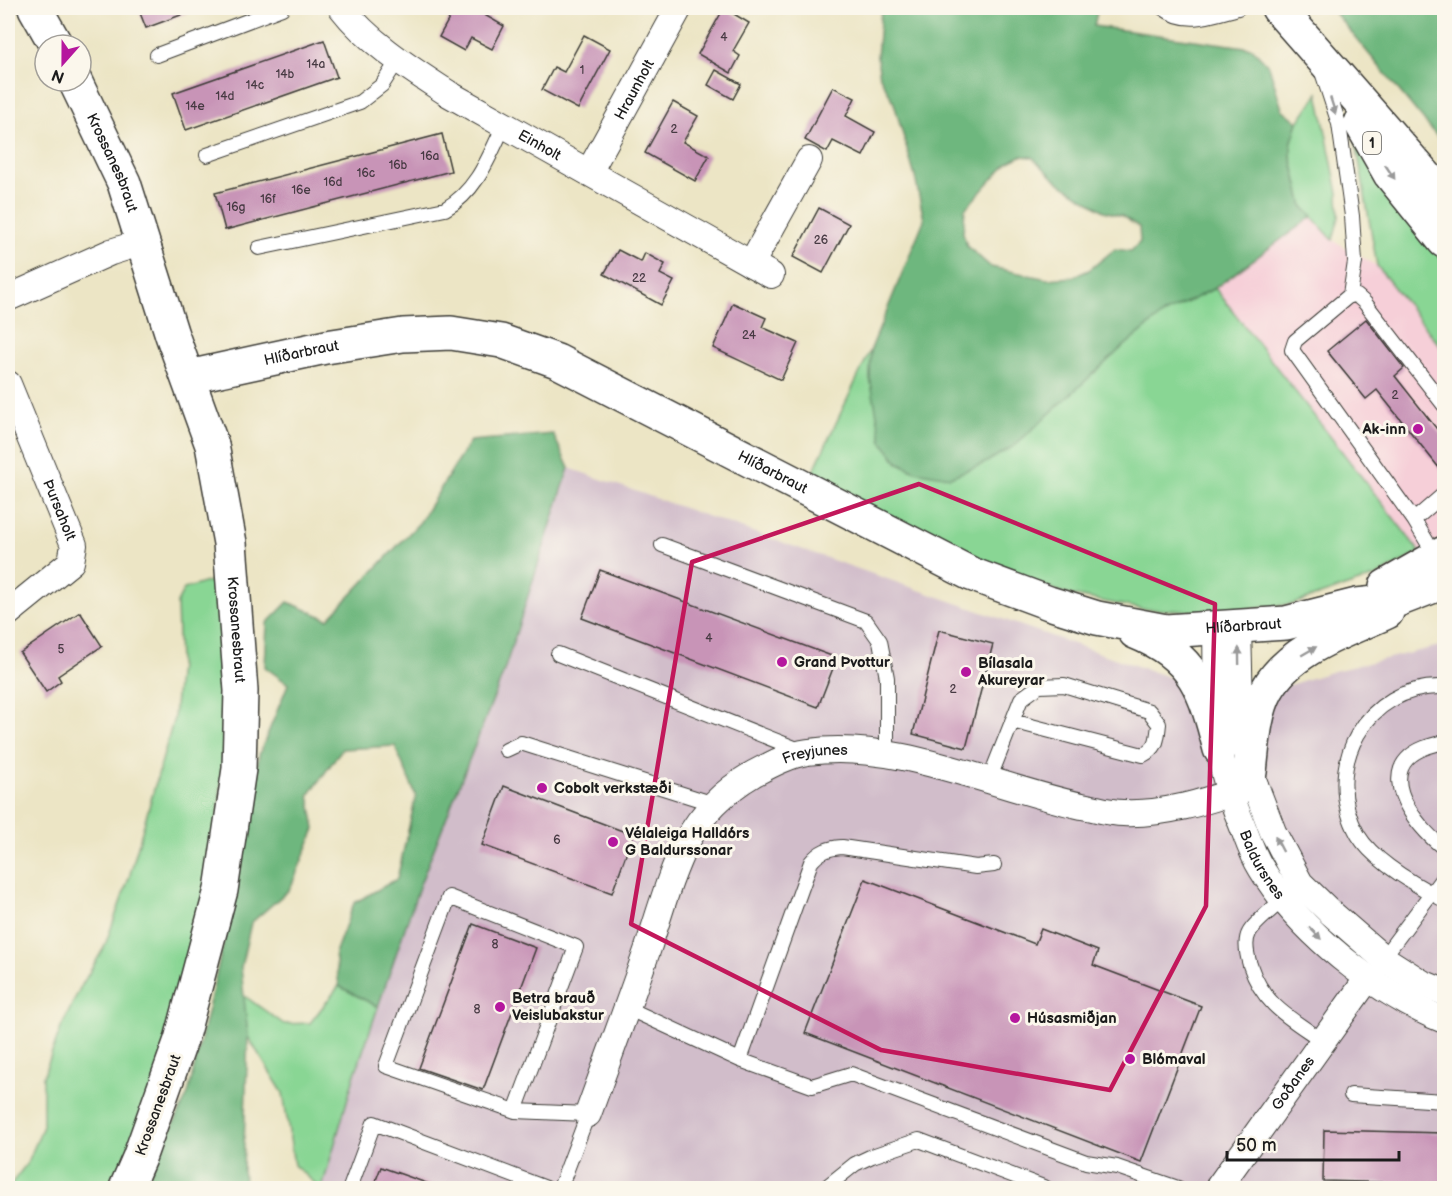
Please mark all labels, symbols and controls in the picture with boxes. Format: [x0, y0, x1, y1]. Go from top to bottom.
house number: 4 [720, 30, 728, 45]
north arrow [33, 33, 93, 93]
street label: Hraunholt [610, 56, 659, 123]
house number: 14a [307, 57, 326, 72]
house number: 1 [580, 63, 584, 78]
text: N [49, 65, 67, 87]
house number: 14b [276, 67, 295, 82]
house number: 14c [246, 78, 264, 93]
house number: 14d [216, 89, 235, 104]
one-way arrow [1329, 97, 1338, 115]
house number: 14e [185, 99, 205, 114]
street label: Krossanesbraut [82, 110, 142, 215]
house number: 2 [670, 122, 678, 137]
street label: Einholt [514, 126, 565, 165]
road number: 1 [1363, 132, 1381, 154]
house number: 16a [421, 149, 440, 164]
house number: 16b [389, 158, 408, 173]
one-way arrow [1384, 163, 1396, 179]
house number: 16c [357, 166, 375, 181]
house number: 16d [324, 175, 343, 190]
house number: 16e [291, 183, 311, 198]
house number: 16f [260, 192, 276, 207]
house number: 16g [227, 200, 246, 215]
house number: 26 [814, 233, 828, 248]
house number: 22 [632, 271, 646, 286]
house number: 24 [742, 328, 757, 343]
street label: Hlíðarbraut [262, 336, 341, 370]
house number: 2 [1391, 388, 1399, 403]
place label: Ak-inn [1361, 420, 1406, 439]
marker: Ak-inn [1411, 422, 1425, 436]
street label: Hlíðarbraut [734, 447, 811, 498]
street label: Þursaholt [38, 477, 80, 544]
street label: Krossanesbraut [223, 576, 249, 684]
street label: Hlíðarbraut [1205, 614, 1282, 638]
house number: 4 [705, 631, 713, 646]
house number: 5 [58, 642, 65, 657]
one-way arrow [1301, 645, 1317, 656]
one-way arrow [1234, 646, 1244, 665]
place label: Grand Þvottur [794, 653, 891, 672]
place label: Bílasala Akureyrar [977, 654, 1046, 690]
marker: Grand Þvottur [775, 655, 789, 669]
marker: Bílasala Akureyrar [959, 665, 973, 679]
house number: 2 [949, 682, 957, 697]
street label: Freyjunes [780, 741, 849, 769]
place label: Cobolt verkstæði [554, 779, 672, 798]
marker: Cobolt verkstæði [535, 781, 549, 795]
place label: Vélaleiga Halldórs G Baldurssonar [625, 824, 750, 860]
street label: Baldursnes [1235, 827, 1289, 904]
house number: 6 [553, 833, 561, 848]
marker: Vélaleiga Halldórs G Baldurssonar [606, 835, 620, 849]
one-way arrow [1274, 836, 1284, 853]
one-way arrow [1308, 925, 1322, 939]
house number: 8 [492, 937, 499, 952]
place label: Betra brauð Veislubakstur [512, 989, 605, 1025]
marker: Betra brauð Veislubakstur [493, 1000, 507, 1014]
house number: 8 [474, 1002, 481, 1017]
place label: Húsasmiðjan [1027, 1009, 1117, 1028]
marker: Húsasmiðjan [1008, 1011, 1022, 1025]
place label: Blómaval [1142, 1050, 1206, 1069]
street label: Krossanesbraut [131, 1052, 186, 1158]
marker: Blómaval [1123, 1052, 1137, 1066]
street label: Goðanes [1268, 1052, 1320, 1114]
scale bar [1227, 1124, 1400, 1162]
text: 50 m [1236, 1135, 1277, 1156]

